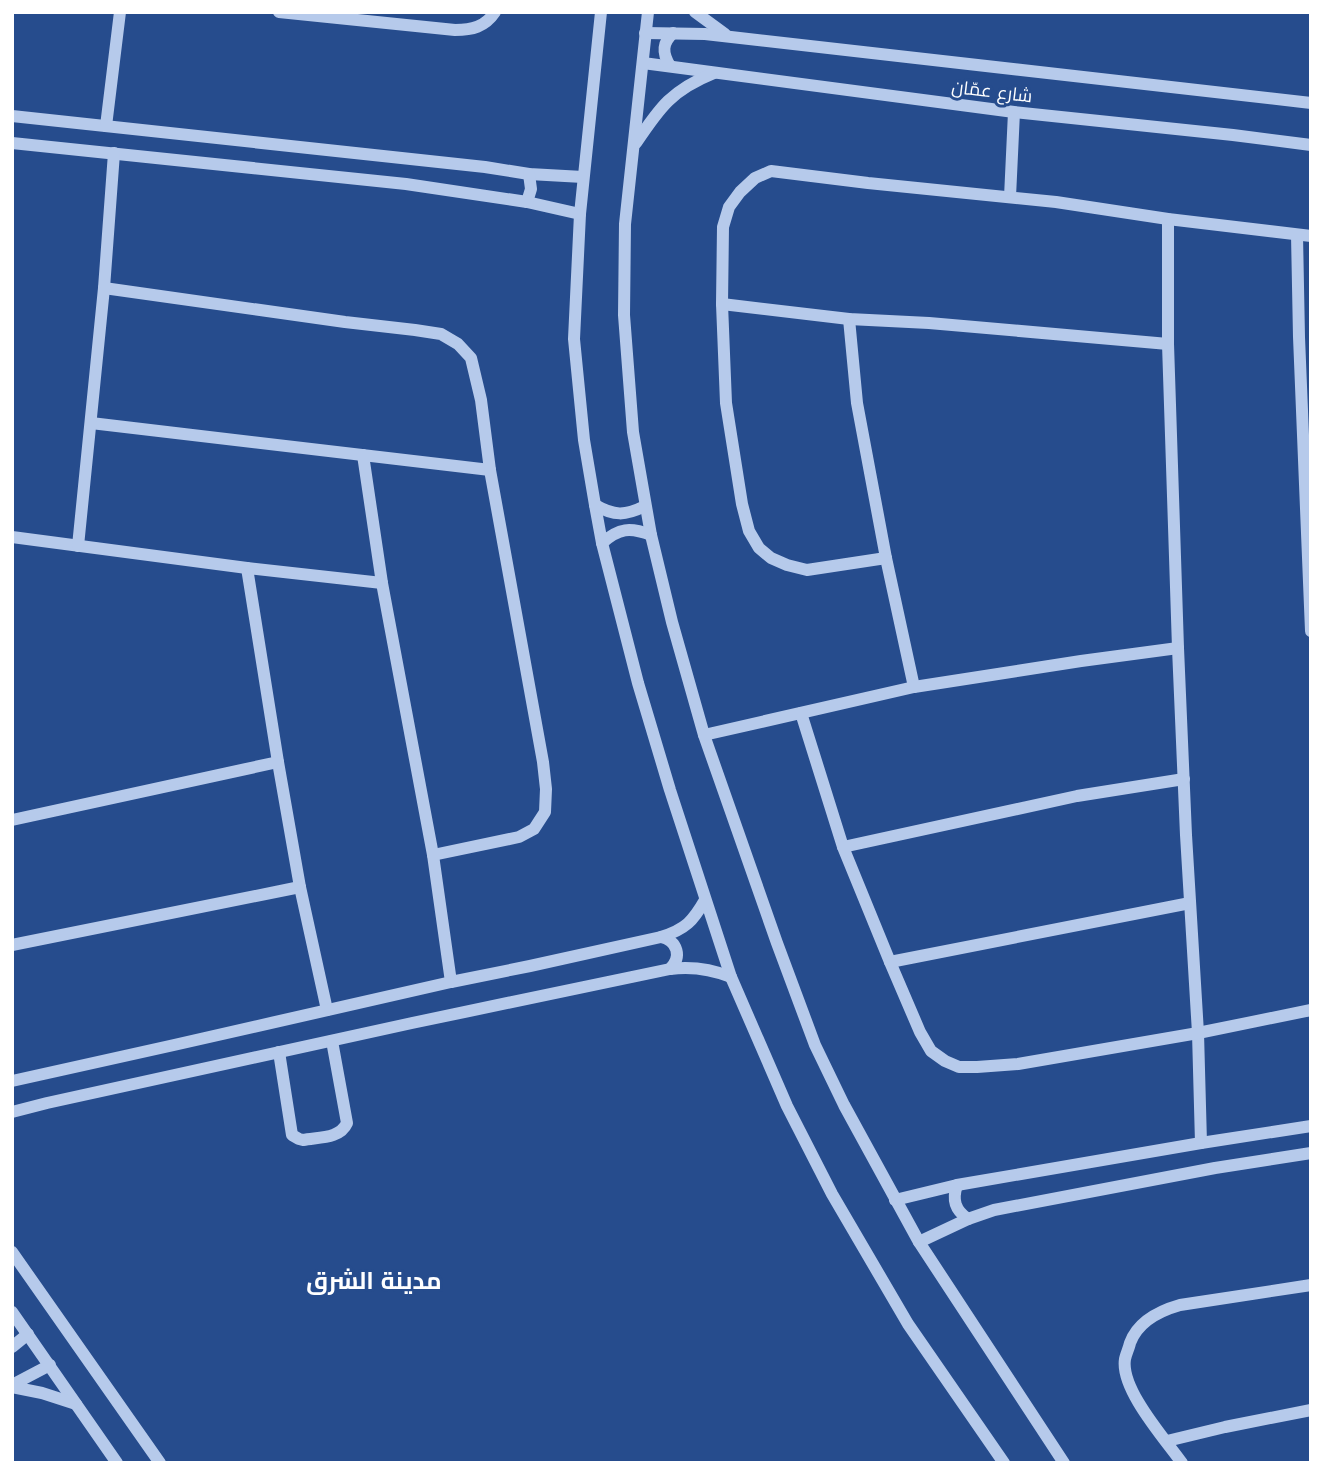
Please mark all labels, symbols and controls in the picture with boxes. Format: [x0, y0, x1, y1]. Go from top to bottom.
street label: شارع عمّان [950, 76, 1034, 108]
district label: مدينة الشرق [306, 1267, 442, 1295]

